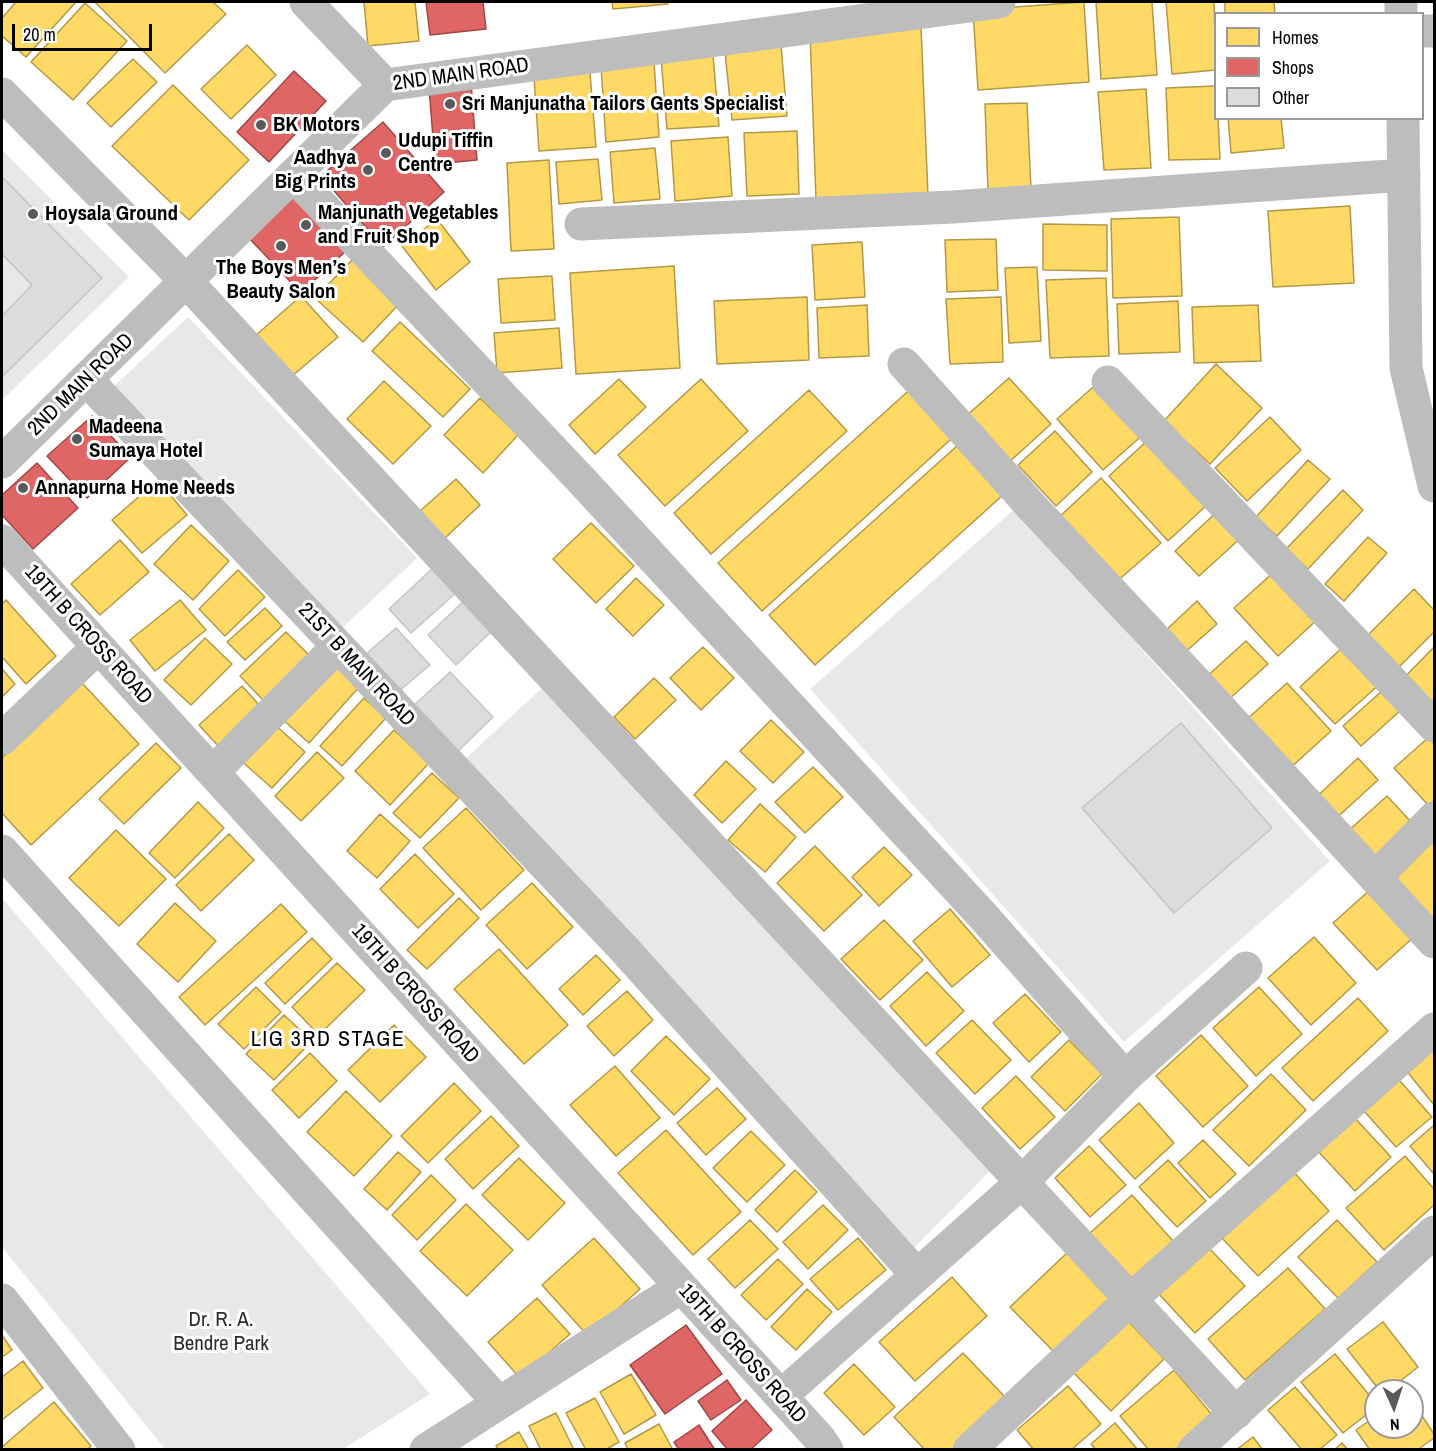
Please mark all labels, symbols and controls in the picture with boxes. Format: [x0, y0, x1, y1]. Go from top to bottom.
scale bar [15, 12, 154, 50]
legend [1214, 12, 1424, 120]
text: 20 m [23, 22, 56, 47]
text: Homes [1272, 25, 1319, 50]
street label: 2ND MAIN ROAD [392, 53, 530, 97]
text: Shops [1272, 55, 1314, 80]
text: Other [1272, 85, 1309, 110]
place label: Sri Manjunatha Tailors Gents Specialist [462, 91, 784, 117]
marker: Sri Manjunatha Tailors Gents Specialist [443, 97, 457, 111]
place label: BK Motors [273, 112, 360, 138]
marker: BK Motors [254, 118, 268, 132]
place label: Udupi Tiffin Centre [398, 128, 493, 178]
place label: Aadhya Big Prints [275, 145, 356, 195]
marker: Udupi Tiffin Centre [379, 146, 393, 160]
marker: Aadhya Big Prints [361, 163, 375, 177]
place label: Manjunath Vegetables and Fruit Shop [318, 200, 499, 250]
place label: Hoysala Ground [45, 201, 178, 227]
marker: Hoysala Ground [26, 207, 40, 221]
marker: Manjunath Vegetables and Fruit Shop [299, 218, 313, 232]
marker: The Boys Men’s Beauty Salon [274, 239, 288, 253]
place label: The Boys Men’s Beauty Salon [216, 255, 346, 305]
street label: 2ND MAIN ROAD [23, 328, 139, 442]
place label: Madeena Sumaya Hotel [89, 414, 203, 464]
marker: Madeena Sumaya Hotel [70, 432, 84, 446]
place label: Annapurna Home Needs [35, 475, 235, 501]
marker: Annapurna Home Needs [16, 481, 30, 495]
street label: 19TH B CROSS ROAD [19, 560, 157, 710]
street label: 21ST B MAIN ROAD [292, 598, 420, 732]
street label: 19TH B CROSS ROAD [346, 919, 484, 1069]
district label: LIG 3RD STAGE [251, 1027, 405, 1053]
street label: 19TH B CROSS ROAD [673, 1279, 811, 1429]
park label: Dr. R. A. Bendre Park [173, 1307, 269, 1357]
north arrow [1364, 1379, 1424, 1439]
text: N [1390, 1414, 1400, 1436]

